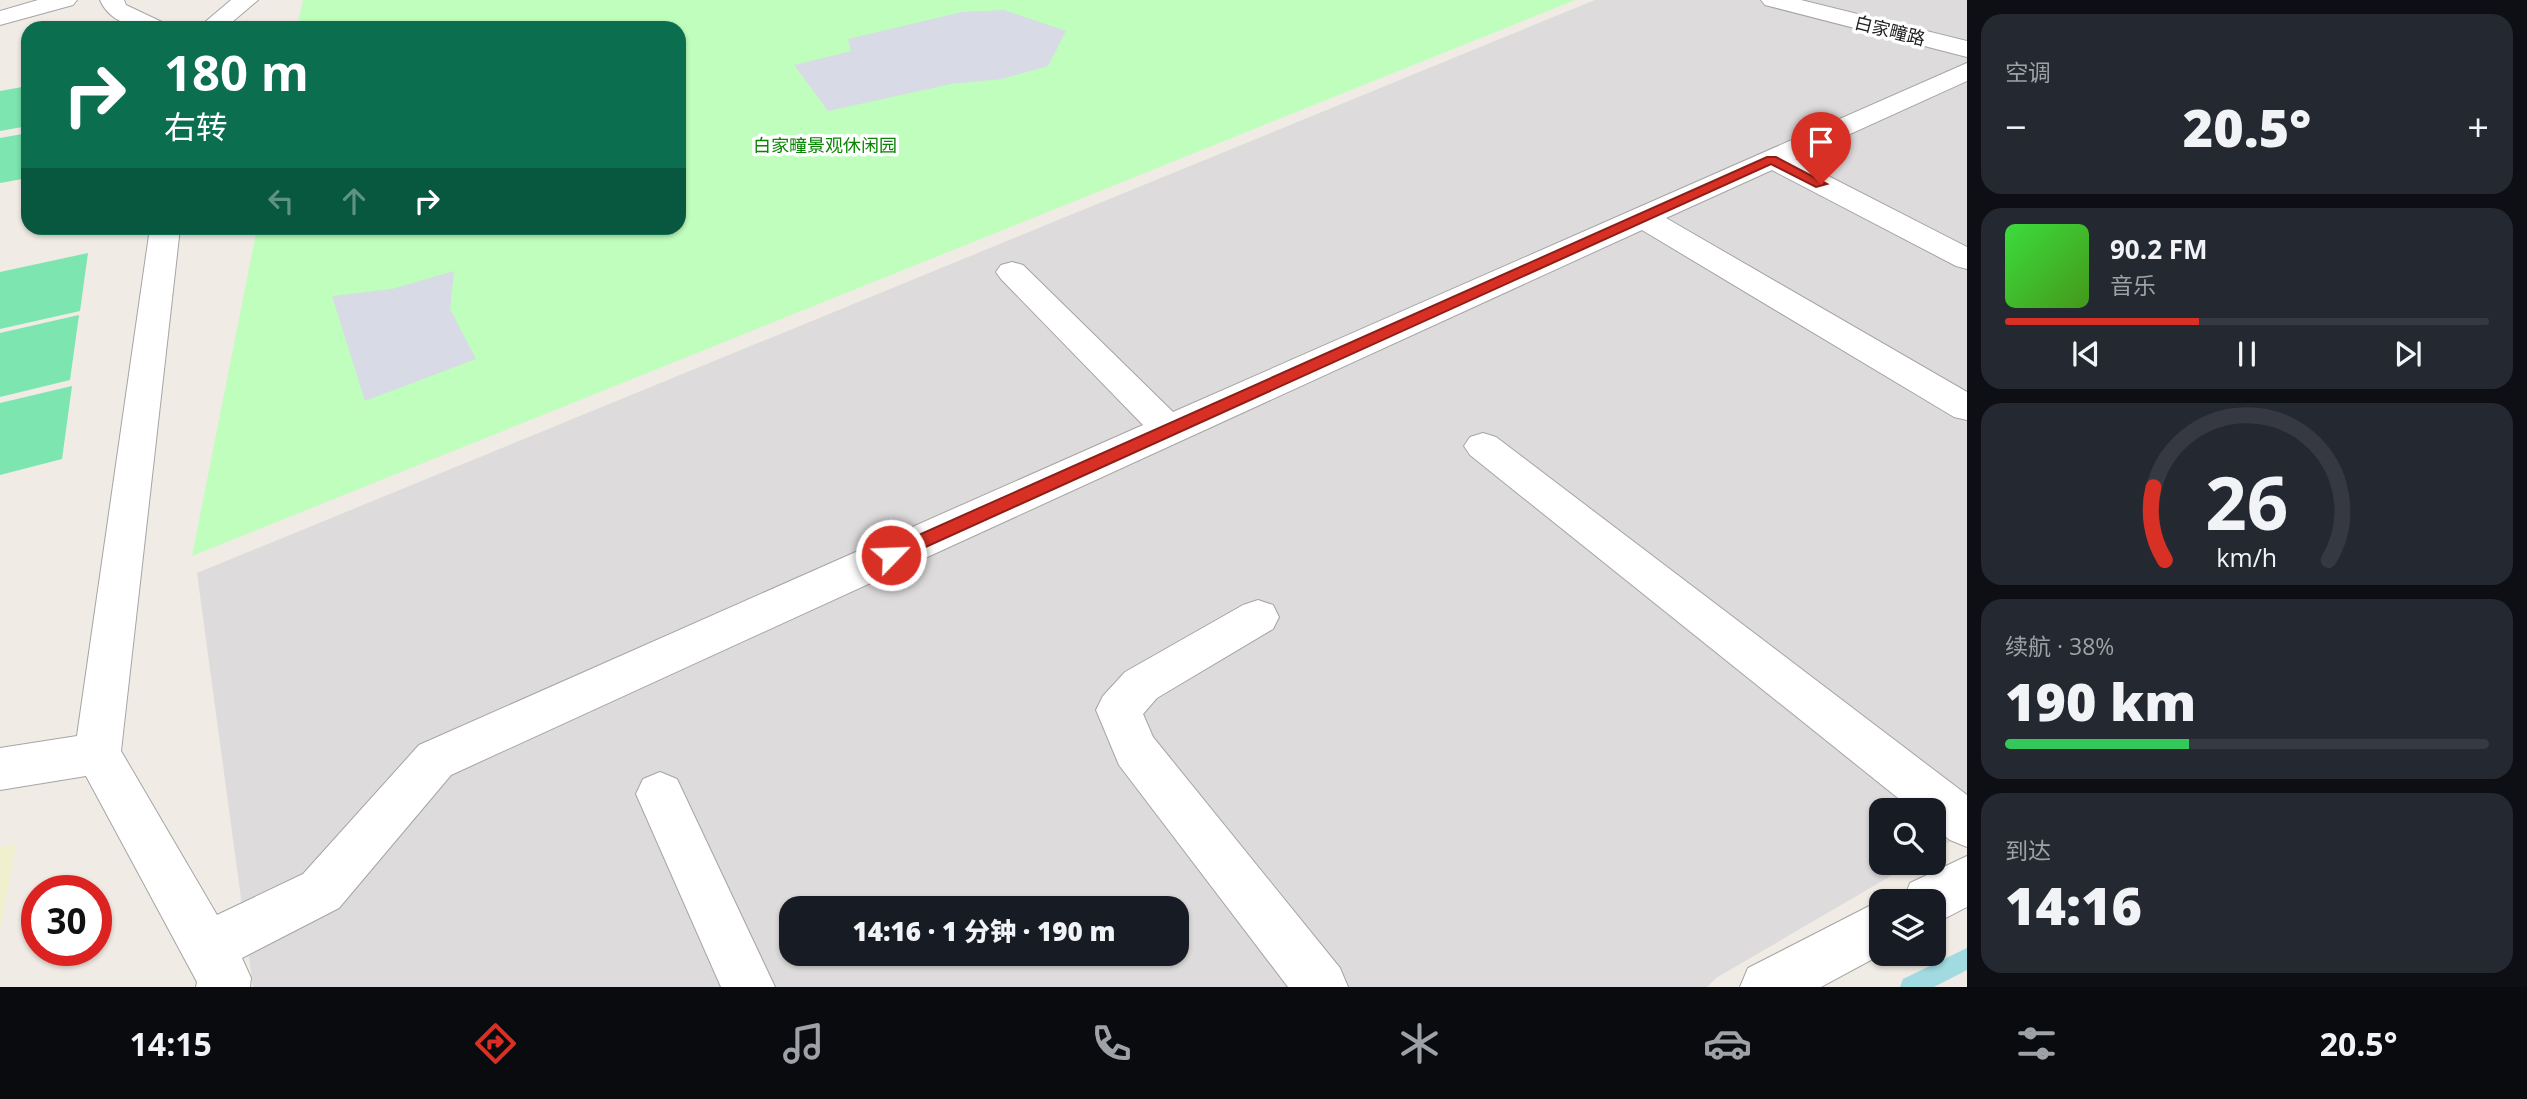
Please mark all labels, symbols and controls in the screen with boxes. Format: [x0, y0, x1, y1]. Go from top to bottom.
street label: 白家疃路 [1852, 10, 1928, 50]
text: 180 m [164, 39, 309, 105]
icon: right [49, 49, 140, 140]
text: 空调 [2005, 56, 2051, 88]
text: 20.5° [2183, 91, 2311, 162]
text: − [2005, 100, 2027, 152]
text: + [2467, 100, 2489, 152]
text: 右转 [164, 105, 228, 148]
pin [1791, 112, 1851, 184]
icon: arrive [1802, 123, 1840, 161]
park label: 白家疃景观休闲园 [753, 133, 897, 157]
icon: left [262, 182, 300, 220]
icon: ahead [335, 182, 373, 220]
icon: right [408, 182, 446, 220]
text: 90.2 FM [2110, 231, 2208, 267]
text: 音乐 [2110, 269, 2156, 301]
icon: previous [2067, 335, 2105, 373]
icon: pause [2228, 335, 2266, 373]
icon: next [2389, 335, 2427, 373]
text: 26 [2205, 452, 2289, 551]
position arrow [854, 518, 928, 592]
text: km/h [2217, 539, 2277, 573]
text: 续航 · 38% [2005, 630, 2114, 662]
text: 190 km [2005, 665, 2196, 736]
map controls [1869, 798, 1946, 966]
button: search [1869, 798, 1946, 875]
text: 到达 [2005, 834, 2051, 866]
text: 14:16 [2005, 869, 2142, 940]
speed limit sign: 30 [21, 875, 112, 966]
button: layers [1869, 889, 1946, 966]
text: 14:16 · 1 分钟 · 190 m [853, 913, 1115, 949]
icon: directions [471, 1019, 520, 1068]
icon: music [779, 1019, 828, 1068]
icon: phone [1087, 1019, 1136, 1068]
icon: climate [1395, 1019, 1444, 1068]
icon: car [1703, 1019, 1752, 1068]
icon: filters [2012, 1019, 2061, 1068]
text: 14:15 [130, 1022, 212, 1065]
text: 20.5° [2320, 1022, 2397, 1065]

